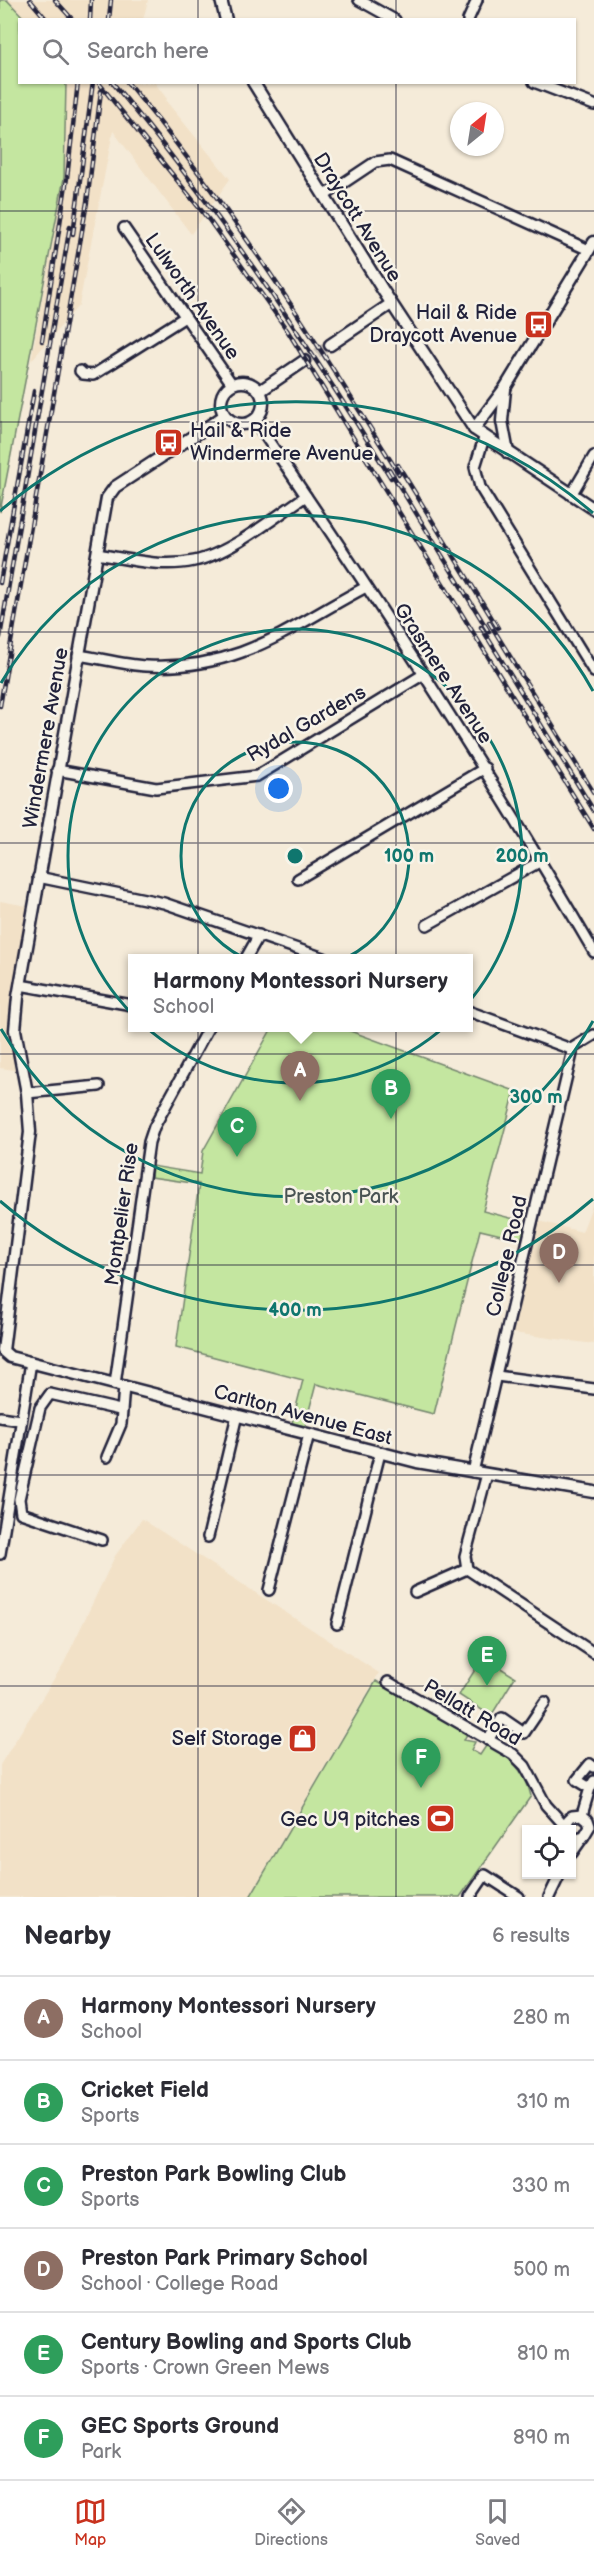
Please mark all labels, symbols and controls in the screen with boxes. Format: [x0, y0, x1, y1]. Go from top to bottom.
search box [18, 18, 576, 84]
icon: search [39, 35, 72, 68]
text: Search here [87, 38, 209, 65]
north arrow [450, 102, 504, 156]
street label: Draycott Avenue [308, 149, 407, 287]
street label: Lulworth Avenue [140, 229, 245, 365]
place label: Hail & Ride Draycott Avenue [369, 301, 517, 348]
bus stop icon: Hail & Ride Draycott Avenue [522, 308, 554, 340]
place label: Hail & Ride Windermere Avenue [190, 419, 374, 466]
bus stop icon: Hail & Ride Windermere Avenue [153, 426, 185, 458]
street label: Grasmere Avenue [389, 599, 498, 748]
street label: Windermere Avenue [18, 646, 74, 831]
street label: Rydal Gardens [243, 680, 370, 768]
your location [264, 774, 293, 803]
centre of rings [285, 846, 305, 866]
text: 100 m [384, 846, 434, 867]
text: 200 m [495, 846, 549, 867]
popup [128, 954, 473, 1032]
text: Harmony Montessori Nursery [153, 968, 448, 995]
text: School [153, 995, 214, 1019]
pin: A [280, 1052, 320, 1101]
pin: B [372, 1070, 410, 1119]
text: 300 m [509, 1087, 563, 1108]
pin: C [218, 1108, 256, 1157]
street label: Montpelier Rise [100, 1141, 144, 1287]
park label: Preston Park [284, 1185, 399, 1209]
street label: College Road [481, 1193, 533, 1319]
pin: D [540, 1234, 578, 1283]
text: 400 m [268, 1300, 322, 1321]
street label: Carlton Avenue East [211, 1380, 395, 1450]
pin: E [468, 1636, 506, 1686]
street label: Pellatt Road [419, 1674, 526, 1751]
shop icon: Self Storage [287, 1722, 319, 1754]
place label: Self Storage [172, 1727, 282, 1751]
pin: F [402, 1738, 440, 1788]
sports icon: Gec U9 pitches [425, 1803, 457, 1835]
place label: Gec U9 pitches [280, 1808, 420, 1832]
map controls [522, 1825, 576, 1879]
button: locate [522, 1825, 576, 1879]
text: Nearby [24, 1921, 111, 1952]
text: 6 results [492, 1924, 570, 1948]
text: Harmony Montessori Nursery [81, 1993, 376, 2020]
text: A [37, 2006, 50, 2030]
text: 280 m [513, 2006, 570, 2030]
text: School [81, 2020, 142, 2044]
text: Cricket Field [81, 2077, 209, 2104]
text: B [36, 2090, 51, 2114]
text: 310 m [516, 2090, 570, 2114]
text: Sports [81, 2104, 139, 2128]
text: Preston Park Bowling Club [81, 2161, 346, 2188]
text: C [36, 2174, 51, 2198]
text: 330 m [512, 2174, 570, 2198]
text: Sports [81, 2188, 139, 2212]
text: Preston Park Primary School [81, 2245, 368, 2272]
text: D [37, 2258, 50, 2282]
text: 500 m [513, 2258, 570, 2282]
text: School · College Road [81, 2272, 278, 2296]
text: Century Bowling and Sports Club [81, 2329, 412, 2356]
text: E [37, 2342, 50, 2366]
text: 810 m [517, 2342, 570, 2366]
text: Sports · Crown Green Mews [81, 2356, 329, 2380]
text: GEC Sports Ground [81, 2413, 279, 2440]
text: F [37, 2426, 50, 2450]
text: 890 m [513, 2426, 570, 2450]
text: Park [81, 2440, 121, 2464]
tab: Map [74, 2495, 107, 2550]
tab: Directions [254, 2495, 328, 2550]
tab: Saved [475, 2495, 520, 2550]

